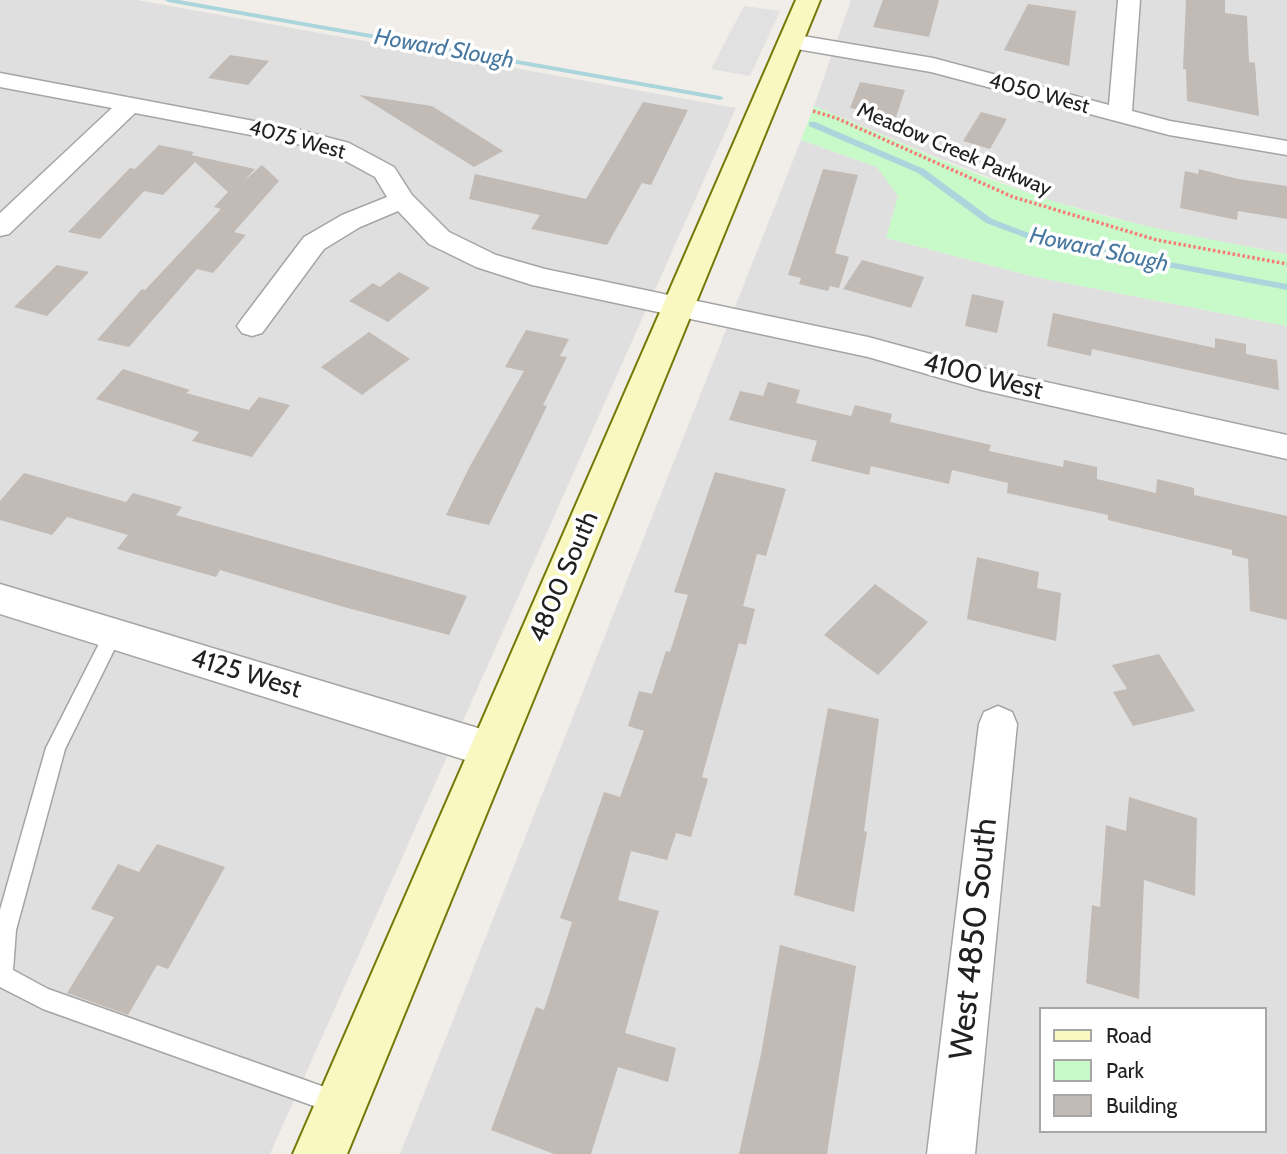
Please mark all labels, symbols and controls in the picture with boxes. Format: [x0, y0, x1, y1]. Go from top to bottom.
water label: Howard Slough [372, 23, 516, 75]
street label: 4050 West [986, 68, 1092, 120]
street label: Meadow Creek Parkway [853, 98, 1055, 202]
street label: 4075 West [246, 115, 348, 165]
water label: Howard Slough [1027, 222, 1171, 278]
street label: 4100 West [920, 347, 1046, 407]
street label: 4800 South [523, 507, 605, 647]
street label: 4125 West [187, 642, 305, 706]
street label: West 4850 South [942, 816, 1006, 1062]
legend [1038, 1007, 1266, 1133]
text: Road [1106, 1023, 1152, 1048]
text: Park [1106, 1058, 1144, 1083]
text: Building [1106, 1093, 1177, 1118]

